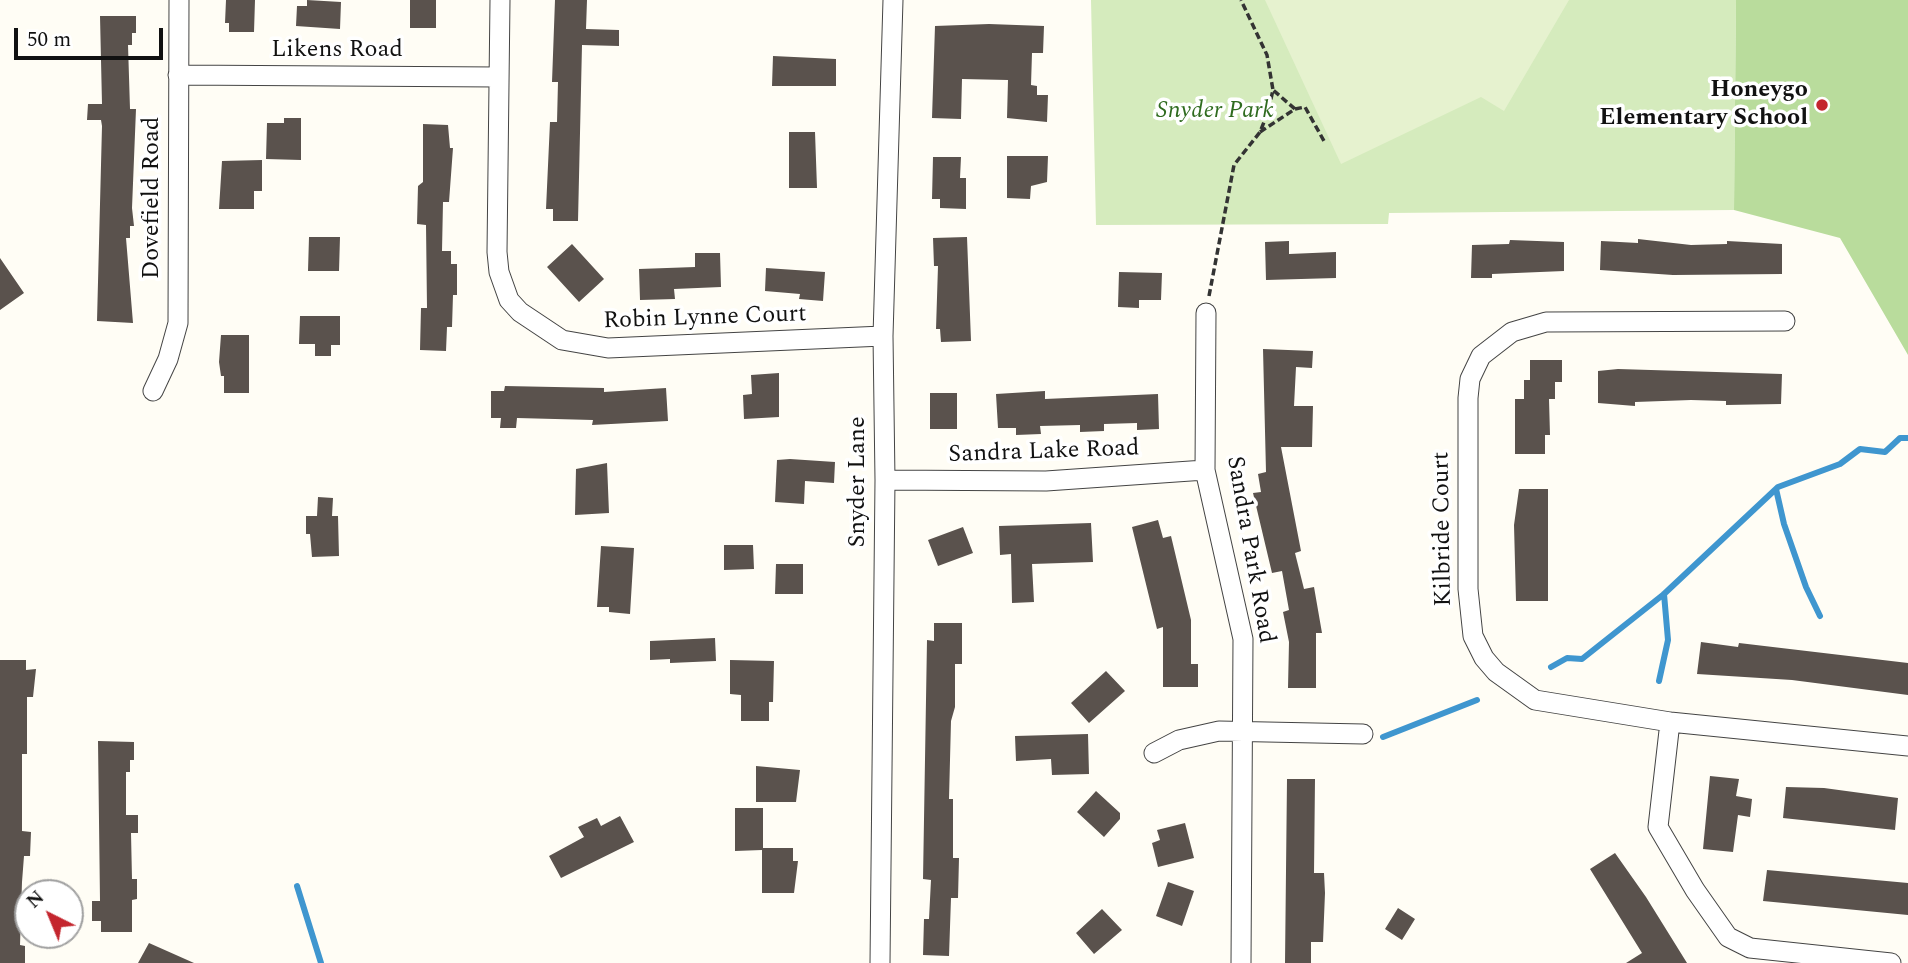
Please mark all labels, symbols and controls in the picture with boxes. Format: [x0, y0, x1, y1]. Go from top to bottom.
scale bar [18, 14, 166, 58]
text: 50 m [27, 24, 71, 56]
street label: Likens Road [271, 37, 403, 65]
place label: Honeygo Elementary School [1599, 77, 1808, 133]
marker: Honeygo Elementary School [1814, 97, 1830, 113]
park label: Snyder Park [1156, 98, 1274, 126]
street label: Dovefield Road [139, 117, 167, 279]
street label: Robin Lynne Court [603, 301, 807, 337]
street label: Snyder Lane [845, 416, 873, 548]
street label: Sandra Lake Road [948, 435, 1140, 471]
street label: Kilbride Court [1428, 451, 1460, 607]
street label: Sandra Park Road [1218, 454, 1280, 646]
north arrow [14, 879, 84, 949]
text: N [20, 884, 51, 916]

